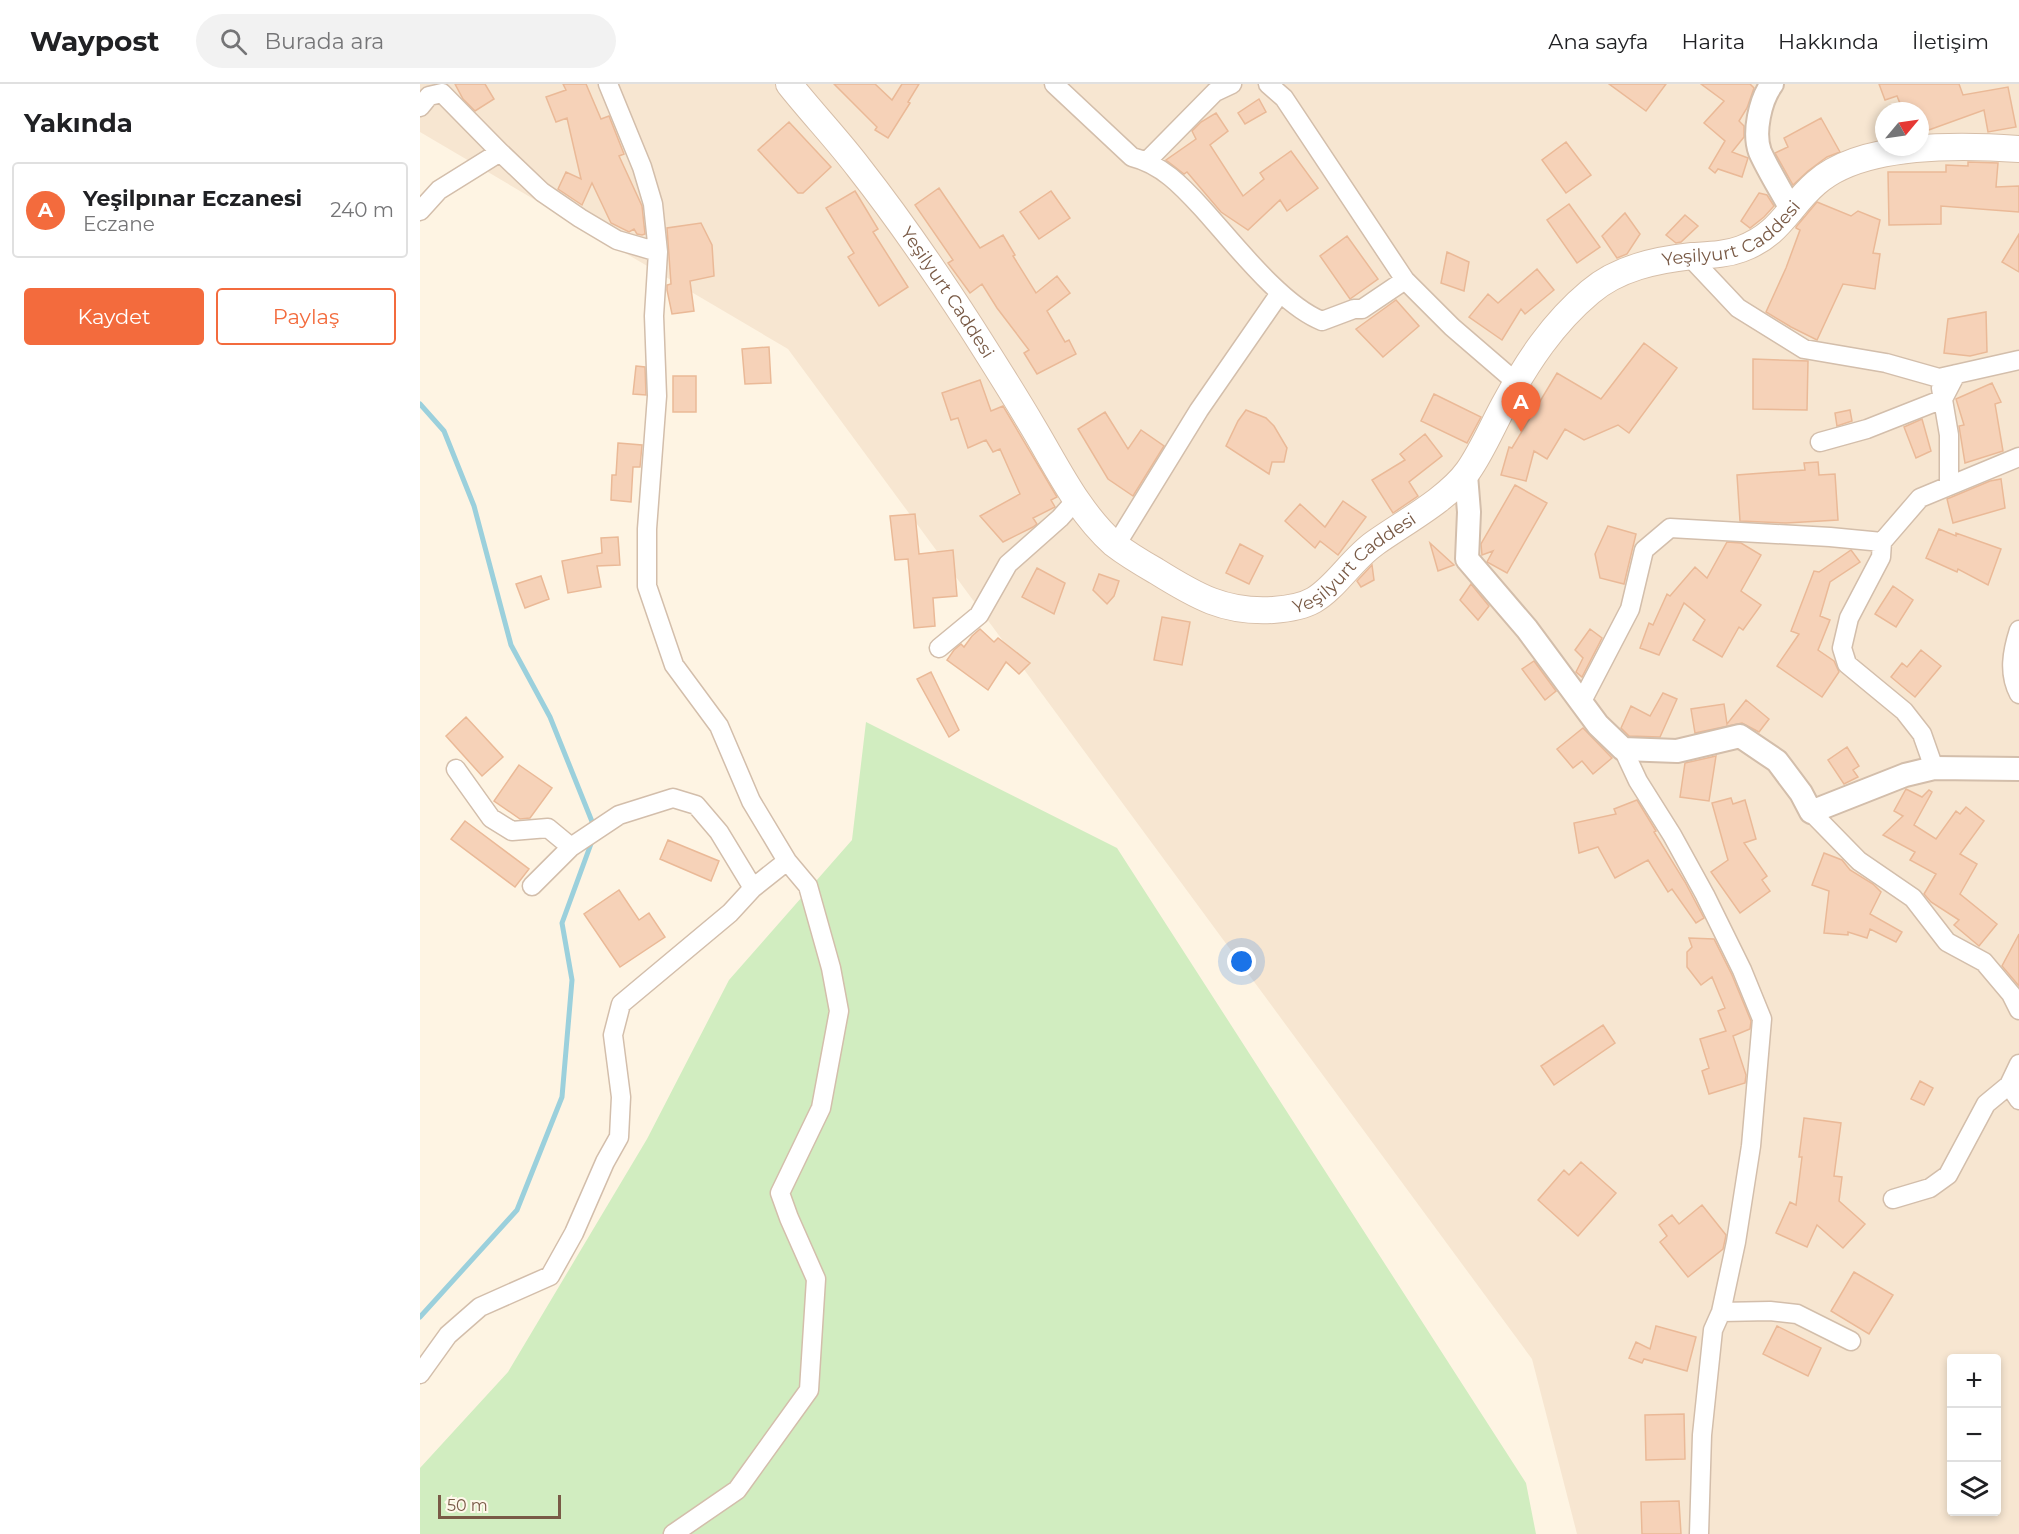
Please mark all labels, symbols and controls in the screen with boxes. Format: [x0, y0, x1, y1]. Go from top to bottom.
search box [196, 14, 616, 68]
text: Waypost [30, 24, 160, 58]
icon: search [217, 25, 250, 58]
text: Burada ara [265, 28, 384, 55]
text: Ana sayfa [1548, 29, 1648, 54]
text: Harita [1681, 29, 1745, 54]
text: Hakkında [1778, 29, 1879, 54]
text: İletişim [1912, 29, 1989, 54]
north arrow [1875, 102, 1929, 156]
text: Yakında [24, 107, 133, 139]
text: Yeşilpınar Eczanesi [83, 185, 302, 212]
street label: Yeşilyurt Caddesi [1660, 196, 1805, 271]
text: A [38, 198, 53, 222]
text: 240 m [330, 198, 394, 222]
text: Eczane [83, 212, 155, 236]
street label: Yeşilyurt Caddesi [896, 223, 999, 362]
button: Kaydet [24, 288, 204, 345]
button: Paylaş [216, 288, 396, 345]
pin: A [1502, 382, 1540, 432]
street label: Yeşilyurt Caddesi [1290, 508, 1420, 618]
your location [1227, 947, 1256, 976]
map controls [1947, 1354, 2001, 1516]
button: + [1947, 1354, 2001, 1408]
button: − [1947, 1408, 2001, 1462]
button: layers [1947, 1462, 2001, 1516]
scale bar [438, 1492, 561, 1520]
text: 50 m [447, 1496, 488, 1515]

